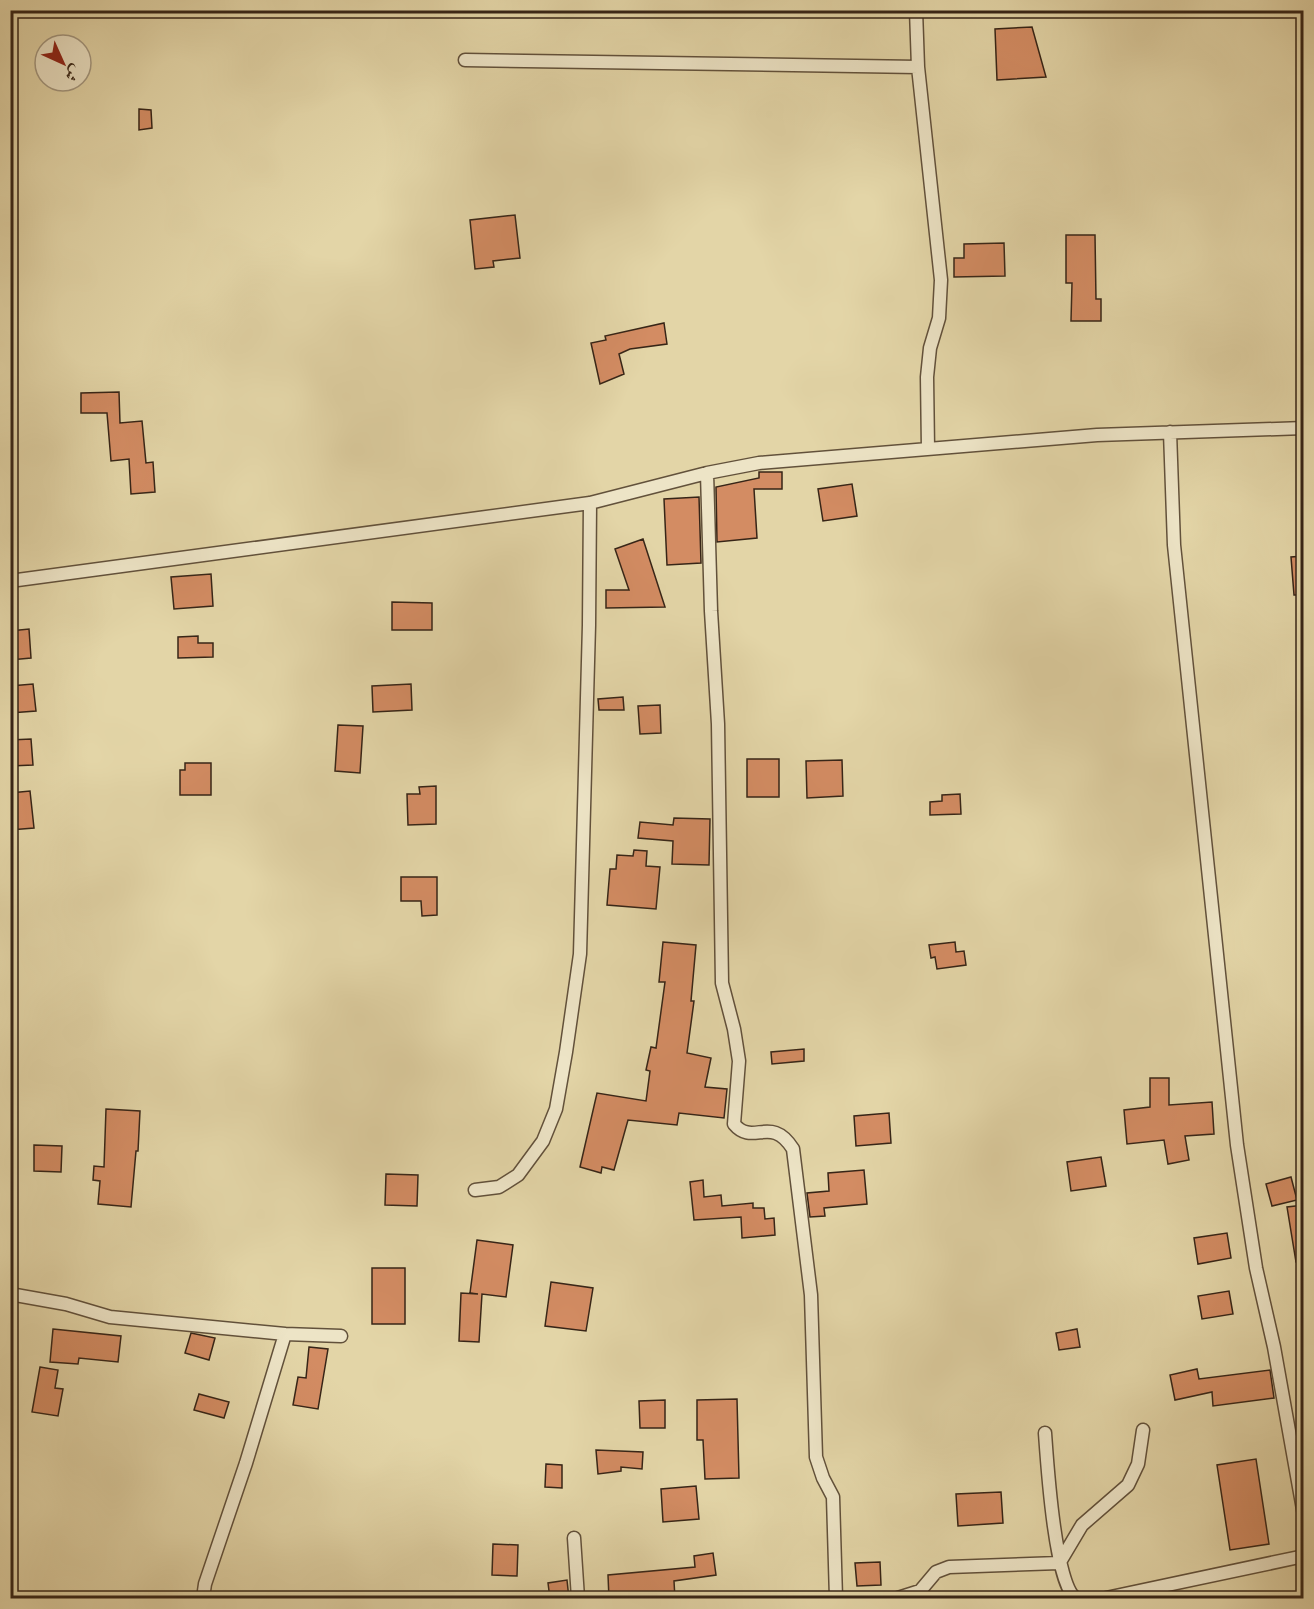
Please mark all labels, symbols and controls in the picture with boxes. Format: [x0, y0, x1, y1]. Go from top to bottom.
north arrow [33, 33, 93, 93]
text: ش [60, 60, 86, 86]

